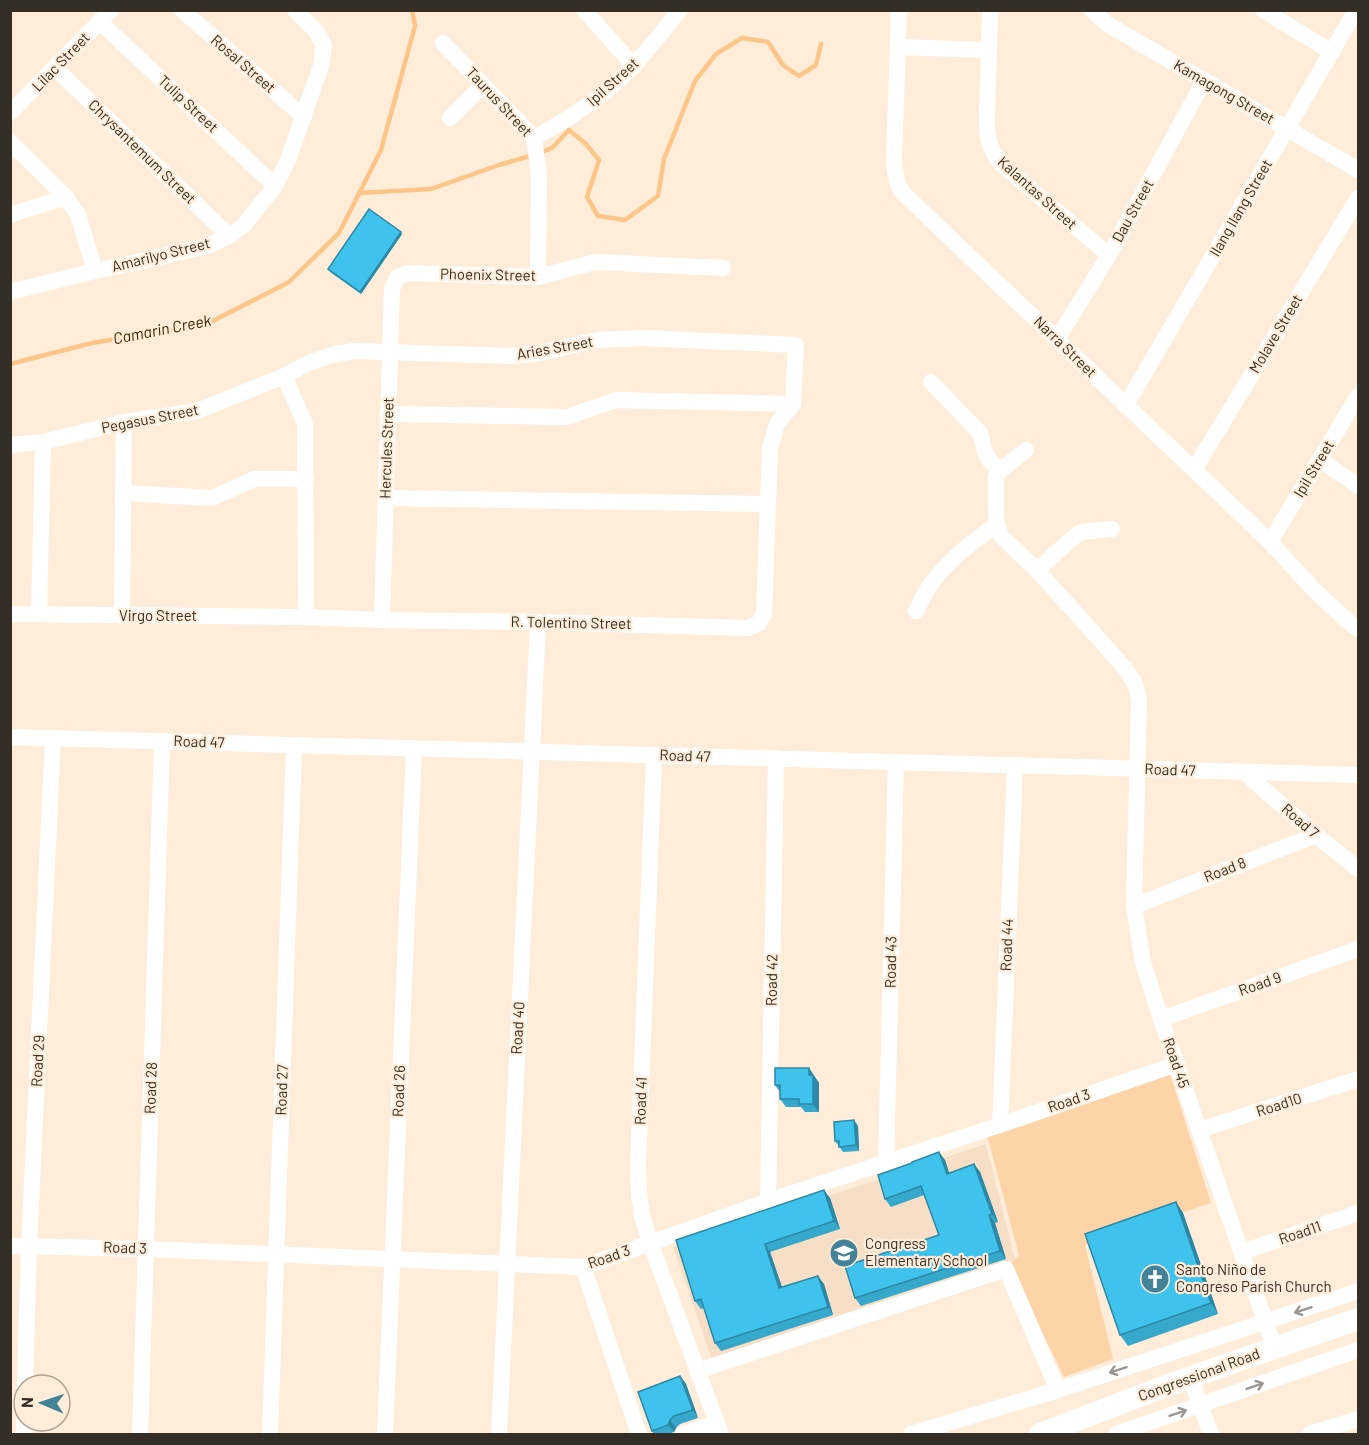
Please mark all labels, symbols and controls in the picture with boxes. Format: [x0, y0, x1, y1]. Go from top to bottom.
street label: Lilac Street [28, 28, 93, 95]
street label: Rosal Street [208, 30, 280, 96]
street label: Ipil Street [583, 53, 642, 109]
street label: Kamagong Street [1171, 55, 1278, 127]
street label: Taurus Street [463, 63, 537, 140]
street label: Tulip Street [155, 71, 222, 136]
street label: Chrysantemum Street [85, 95, 200, 207]
street label: Kalantas Street [994, 152, 1081, 233]
street label: Ilang Ilang Street [1205, 156, 1275, 259]
street label: Dau Street [1108, 176, 1157, 245]
street label: Amarilyo Street [110, 233, 212, 275]
street label: Phoenix Street [440, 264, 536, 284]
street label: Molave Street [1245, 291, 1306, 376]
water label: Camarin Creek [111, 310, 213, 347]
street label: Narra Street [1031, 312, 1101, 381]
street label: Aries Street [515, 331, 595, 363]
street label: Hercules Street [375, 397, 397, 499]
street label: Pegasus Street [100, 400, 200, 436]
street label: Ipil Street [1289, 437, 1337, 500]
street label: Virgo Street [119, 606, 197, 624]
street label: R. Tolentino Street [510, 612, 632, 632]
street label: Road 47 [173, 731, 225, 751]
street label: Road 47 [659, 745, 711, 765]
street label: Road 47 [1144, 759, 1196, 779]
street label: Road 7 [1278, 799, 1323, 841]
street label: Road 8 [1201, 853, 1248, 885]
street label: Road 44 [996, 918, 1016, 972]
street label: Road 43 [881, 936, 899, 988]
street label: Road 42 [762, 954, 780, 1006]
street label: Road 9 [1236, 967, 1283, 999]
street label: Road 40 [507, 1001, 527, 1055]
street label: Road 29 [27, 1034, 47, 1087]
street label: Road 45 [1160, 1035, 1194, 1090]
street label: Road 28 [140, 1062, 160, 1114]
street label: Road 27 [271, 1064, 291, 1116]
street label: Road 26 [388, 1065, 408, 1117]
street label: Road 41 [630, 1077, 650, 1125]
street label: Road 3 [1045, 1084, 1092, 1116]
street label: Road10 [1254, 1088, 1304, 1120]
street label: Road11 [1276, 1216, 1323, 1248]
place label: Congress Elementary School [865, 1234, 987, 1269]
street label: Road 3 [103, 1237, 147, 1257]
school or university icon: Congress Elementary School [828, 1237, 860, 1269]
street label: Road 3 [585, 1240, 632, 1272]
place label: Santo Niño de Congreso Parish Church [1176, 1260, 1332, 1295]
church icon: Santo Niño de Congreso Parish Church [1139, 1263, 1171, 1295]
one-way arrow [1294, 1305, 1313, 1316]
street label: Congressional Road [1135, 1344, 1262, 1404]
one-way arrow [1109, 1366, 1128, 1377]
north arrow [12, 1373, 72, 1433]
one-way arrow [1246, 1379, 1264, 1390]
text: N [17, 1397, 36, 1408]
one-way arrow [1168, 1407, 1187, 1418]

